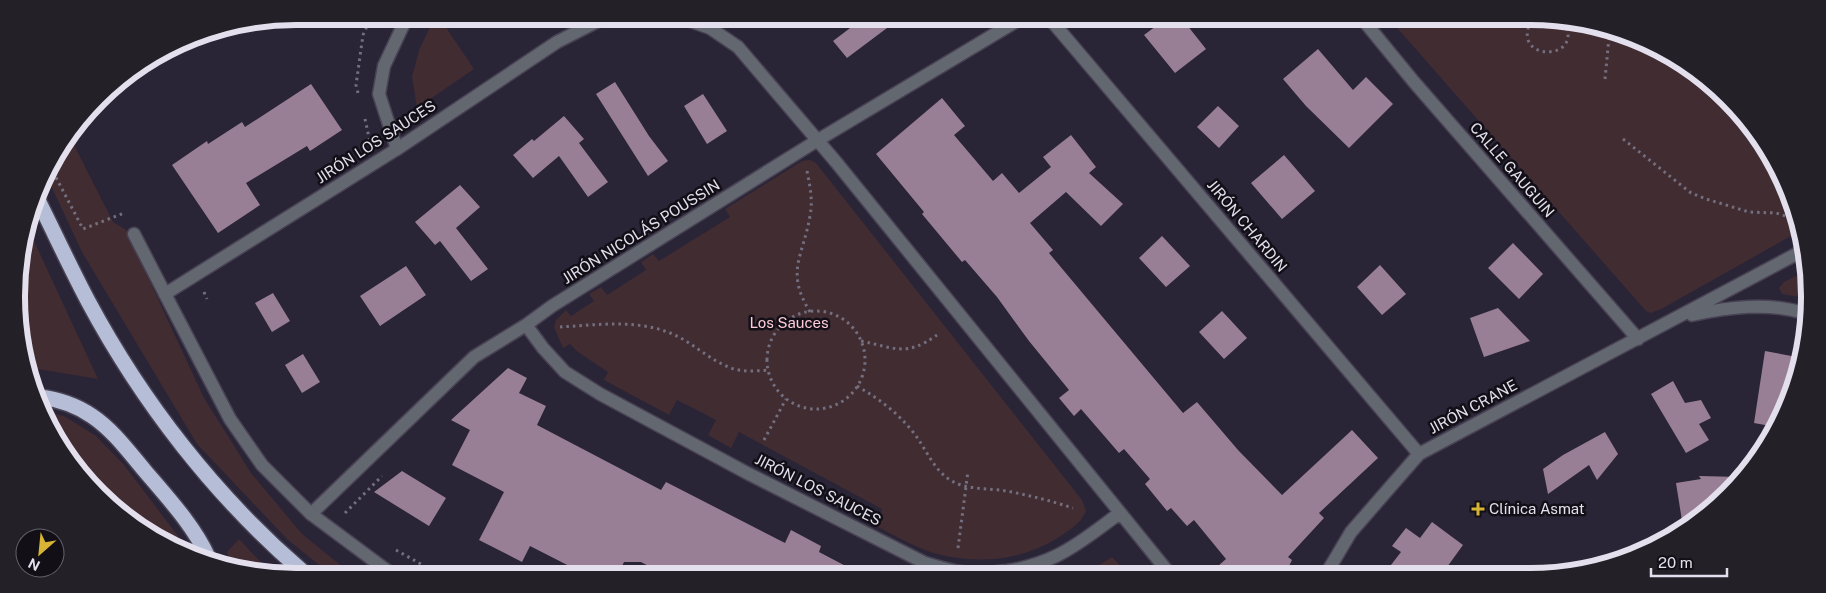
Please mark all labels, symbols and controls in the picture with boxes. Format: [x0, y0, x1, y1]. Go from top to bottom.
street label: JIRÓN LOS SAUCES [312, 96, 439, 187]
street label: CALLE GAUGUIN [1467, 119, 1558, 220]
street label: JIRÓN NICOLÁS POUSSIN [558, 175, 723, 287]
street label: JIRÓN CHARDIN [1204, 176, 1291, 275]
park label: Los Sauces [749, 314, 829, 331]
street label: JIRÓN CRANE [1425, 375, 1520, 437]
street label: JIRÓN LOS SAUCES [752, 449, 885, 529]
place label: Clínica Asmat [1489, 500, 1585, 517]
marker: Clínica Asmat [1471, 502, 1485, 516]
north arrow [15, 528, 65, 578]
scale bar [1651, 546, 1727, 578]
text: 20 m [1658, 554, 1693, 571]
text: N [26, 555, 43, 574]

